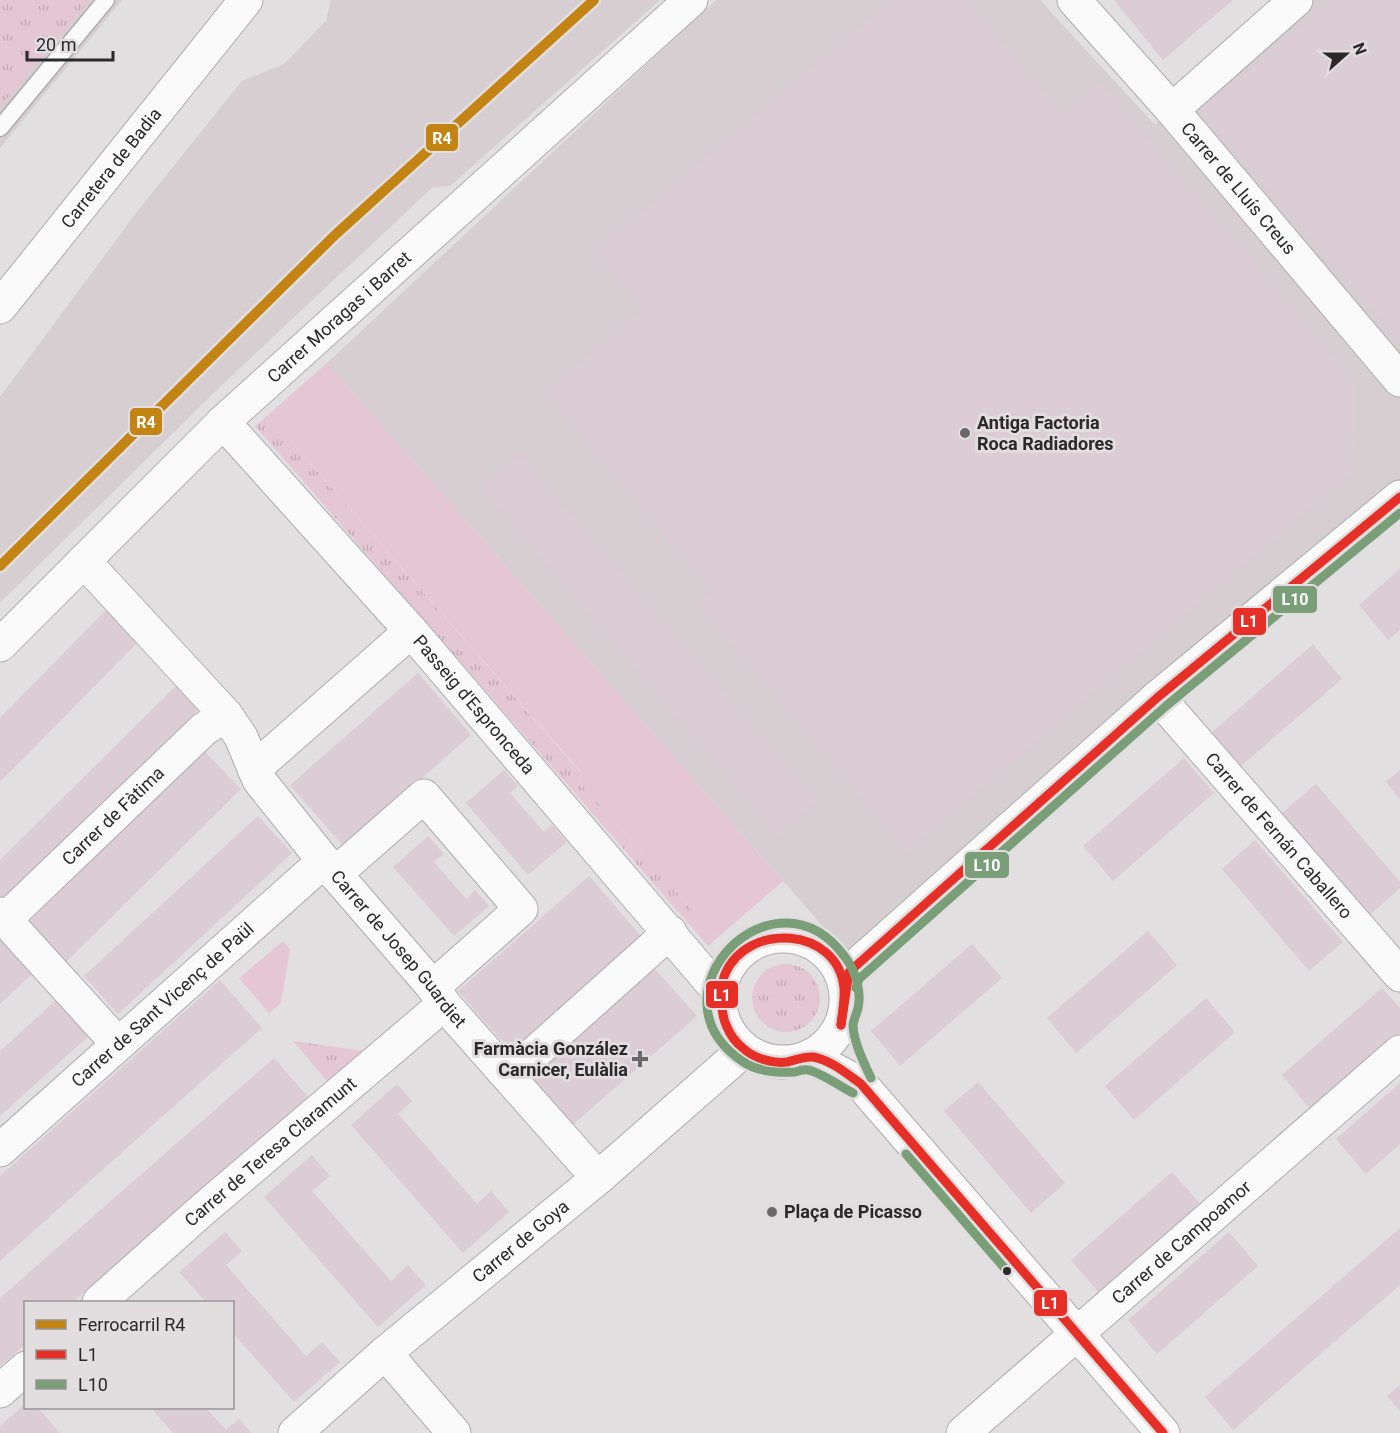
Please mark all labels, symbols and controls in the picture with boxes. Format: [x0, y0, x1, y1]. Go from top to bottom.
scale bar [27, 24, 112, 62]
north arrow [1316, 24, 1376, 84]
text: 20 m [36, 34, 76, 55]
text: N [1349, 40, 1370, 57]
street label: Carretera de Badia [56, 103, 165, 232]
street label: Carrer de Lluís Creus [1177, 118, 1300, 259]
line badge: R4 [425, 123, 459, 152]
text: R4 [432, 129, 452, 148]
street label: Carrer Moragas i Barret [263, 247, 415, 387]
line badge: R4 [129, 407, 163, 436]
place label: Antiga Factoria Roca Radiadores [977, 412, 1114, 454]
text: R4 [136, 413, 156, 432]
marker: Antiga Factoria Roca Radiadores [958, 426, 972, 440]
line badge: L10 [1272, 585, 1318, 614]
text: L10 [1281, 590, 1309, 609]
line badge: L1 [1232, 607, 1267, 636]
text: L1 [1240, 612, 1258, 631]
street label: Passeig d'Espronceda [409, 631, 539, 778]
street label: Carrer de Fernán Caballero [1201, 748, 1357, 923]
street label: Carrer de Fàtima [57, 762, 168, 869]
line badge: L10 [964, 851, 1010, 879]
text: L10 [973, 856, 1001, 875]
street label: Carrer de Josep Guardiet [327, 866, 471, 1032]
street label: Carrer de Sant Vicenç de Paül [67, 918, 258, 1091]
line badge: L1 [705, 980, 739, 1009]
text: L1 [713, 986, 731, 1005]
place label: Farmàcia González Carnicer, Eulàlia [474, 1038, 628, 1080]
marker: Farmàcia González Carnicer, Eulàlia [633, 1052, 647, 1066]
street label: Carrer de Teresa Claramunt [180, 1072, 360, 1231]
street label: Carrer de Campoamor [1107, 1176, 1255, 1308]
street label: Carrer de Goya [468, 1195, 573, 1287]
place label: Plaça de Picasso [784, 1201, 922, 1222]
marker: Plaça de Picasso [765, 1205, 779, 1219]
unlabelled marker [1001, 1265, 1013, 1277]
line badge: L1 [1033, 1289, 1068, 1317]
text: L1 [1041, 1294, 1059, 1313]
legend [24, 1301, 234, 1409]
text: Ferrocarril R4 [78, 1314, 185, 1335]
text: L1 [78, 1344, 98, 1365]
text: L10 [78, 1374, 108, 1395]

